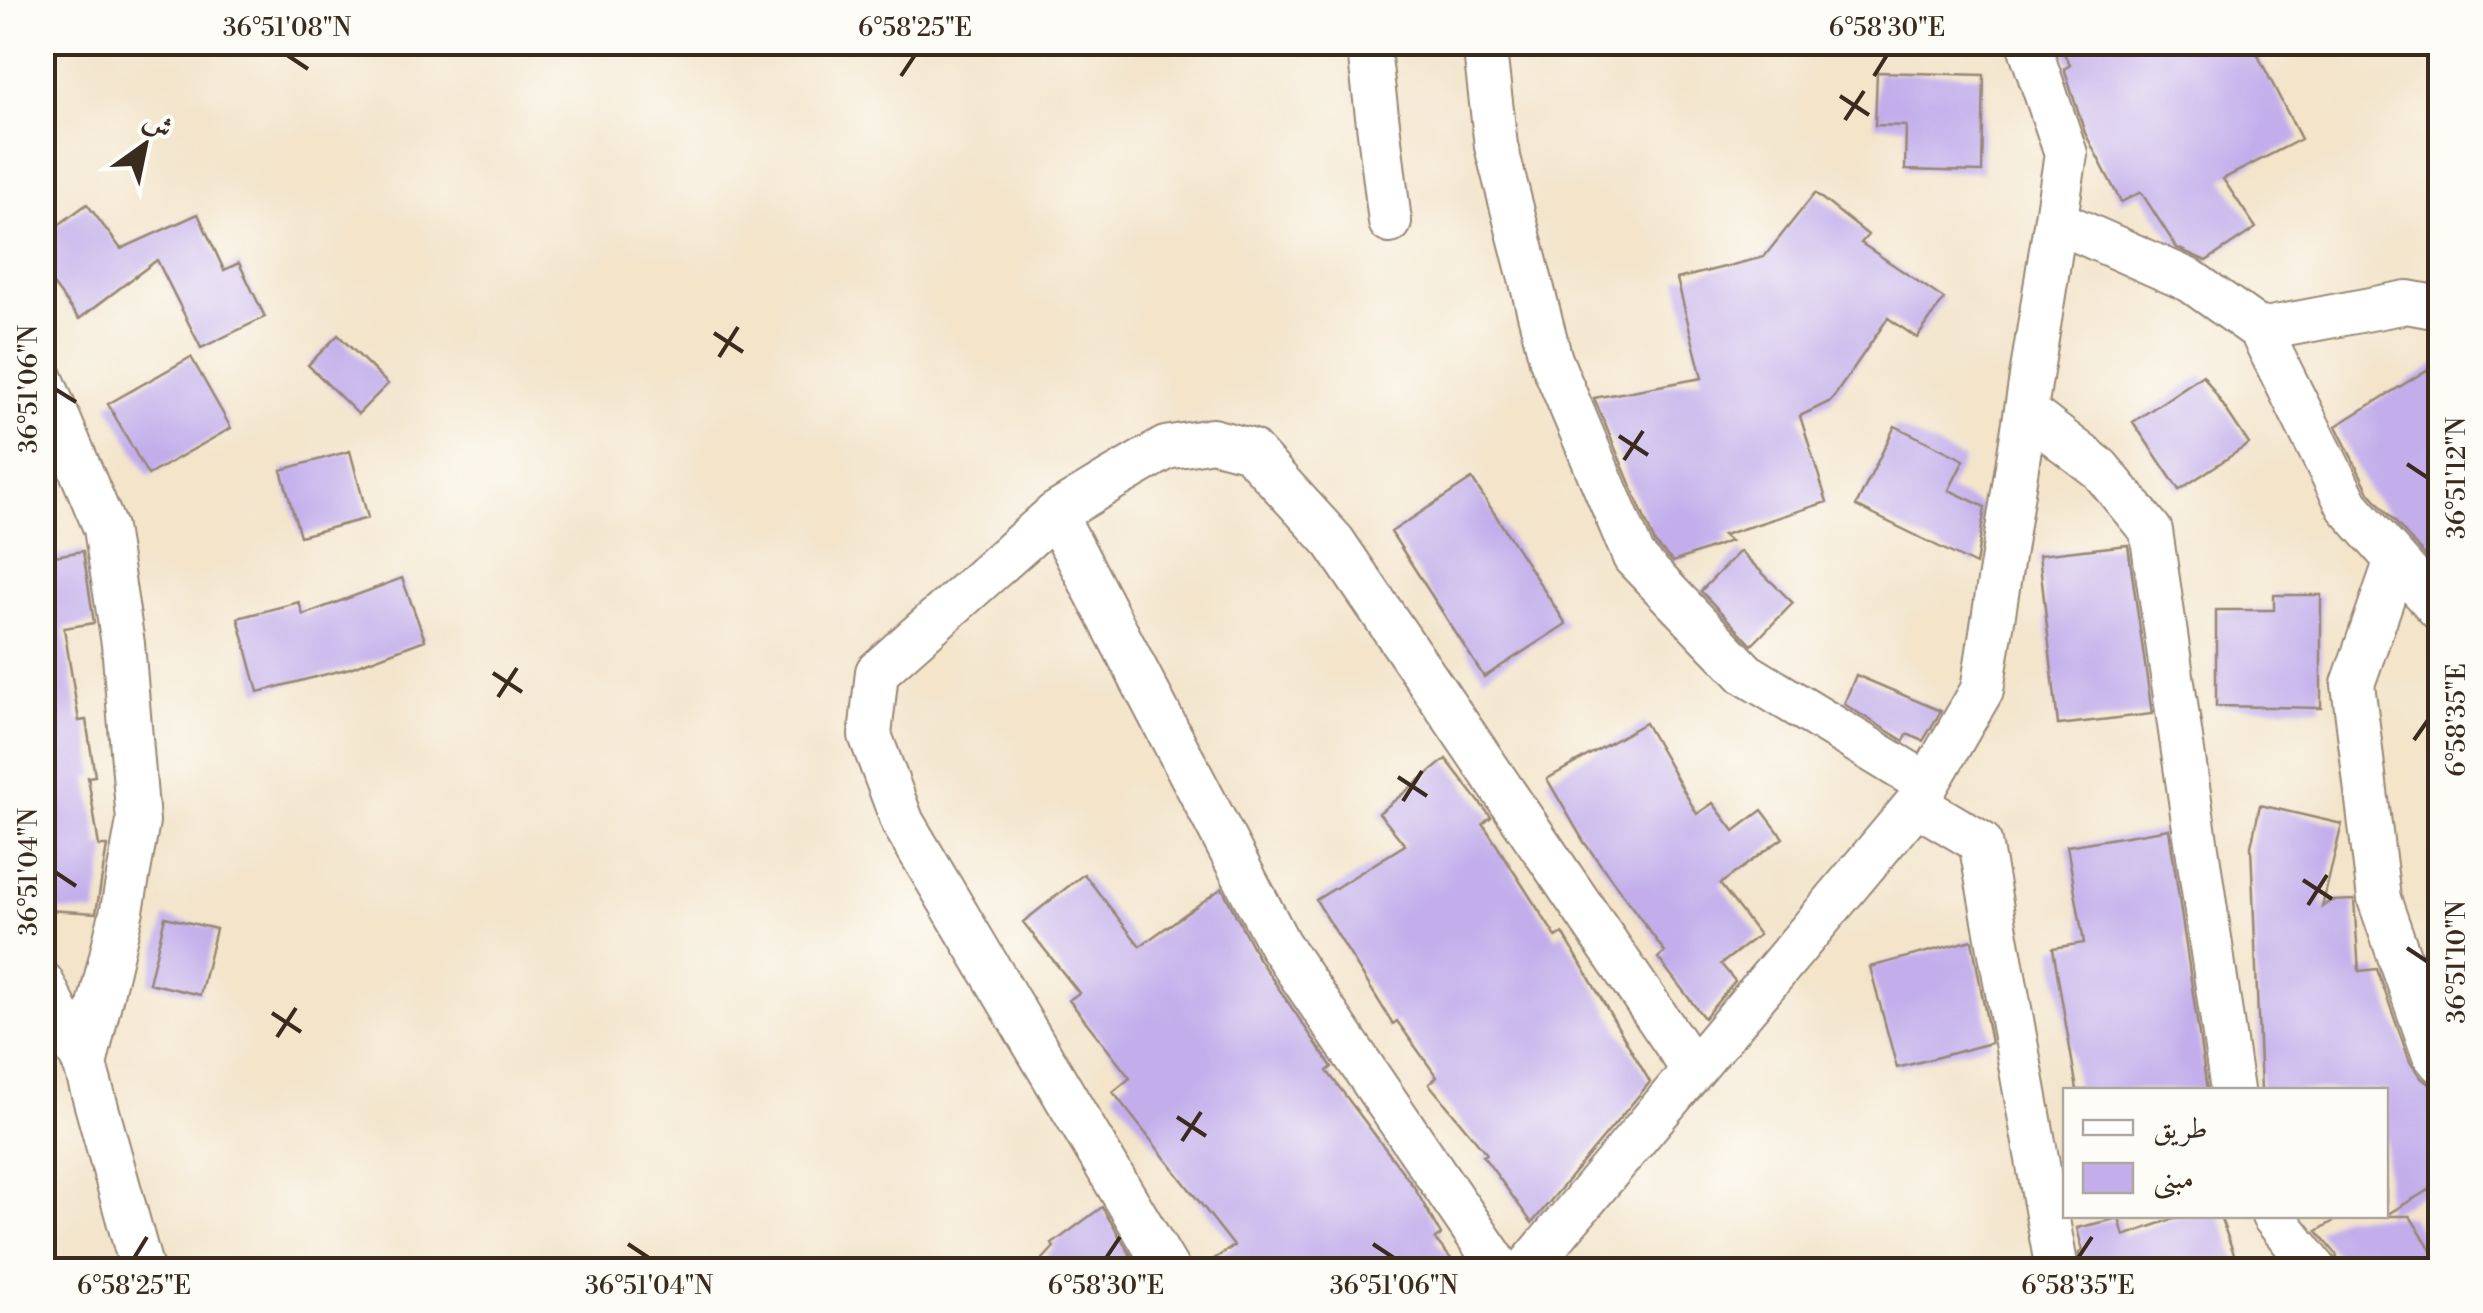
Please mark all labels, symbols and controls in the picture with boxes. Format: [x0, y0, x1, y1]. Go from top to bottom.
text: 36°51'08"N [223, 13, 352, 44]
text: 6°58'25"E [858, 13, 972, 44]
text: 6°58'30"E [1829, 13, 1945, 44]
north arrow [95, 95, 195, 195]
text: ش [137, 103, 179, 148]
text: 36°51'06"N [14, 324, 45, 453]
text: 36°51'12"N [2442, 417, 2473, 539]
text: 6°58'35"E [2442, 663, 2473, 777]
text: 36°51'04"N [14, 808, 45, 936]
text: 36°51'10"N [2442, 900, 2473, 1024]
legend [2063, 1088, 2388, 1218]
text: طريق [2153, 1110, 2208, 1148]
text: مبنى [2153, 1160, 2194, 1200]
text: 6°58'25"E [77, 1271, 191, 1302]
text: 36°51'04"N [585, 1271, 713, 1302]
text: 6°58'30"E [1048, 1271, 1164, 1302]
text: 36°51'06"N [1330, 1271, 1459, 1302]
text: 6°58'35"E [2021, 1271, 2135, 1302]

